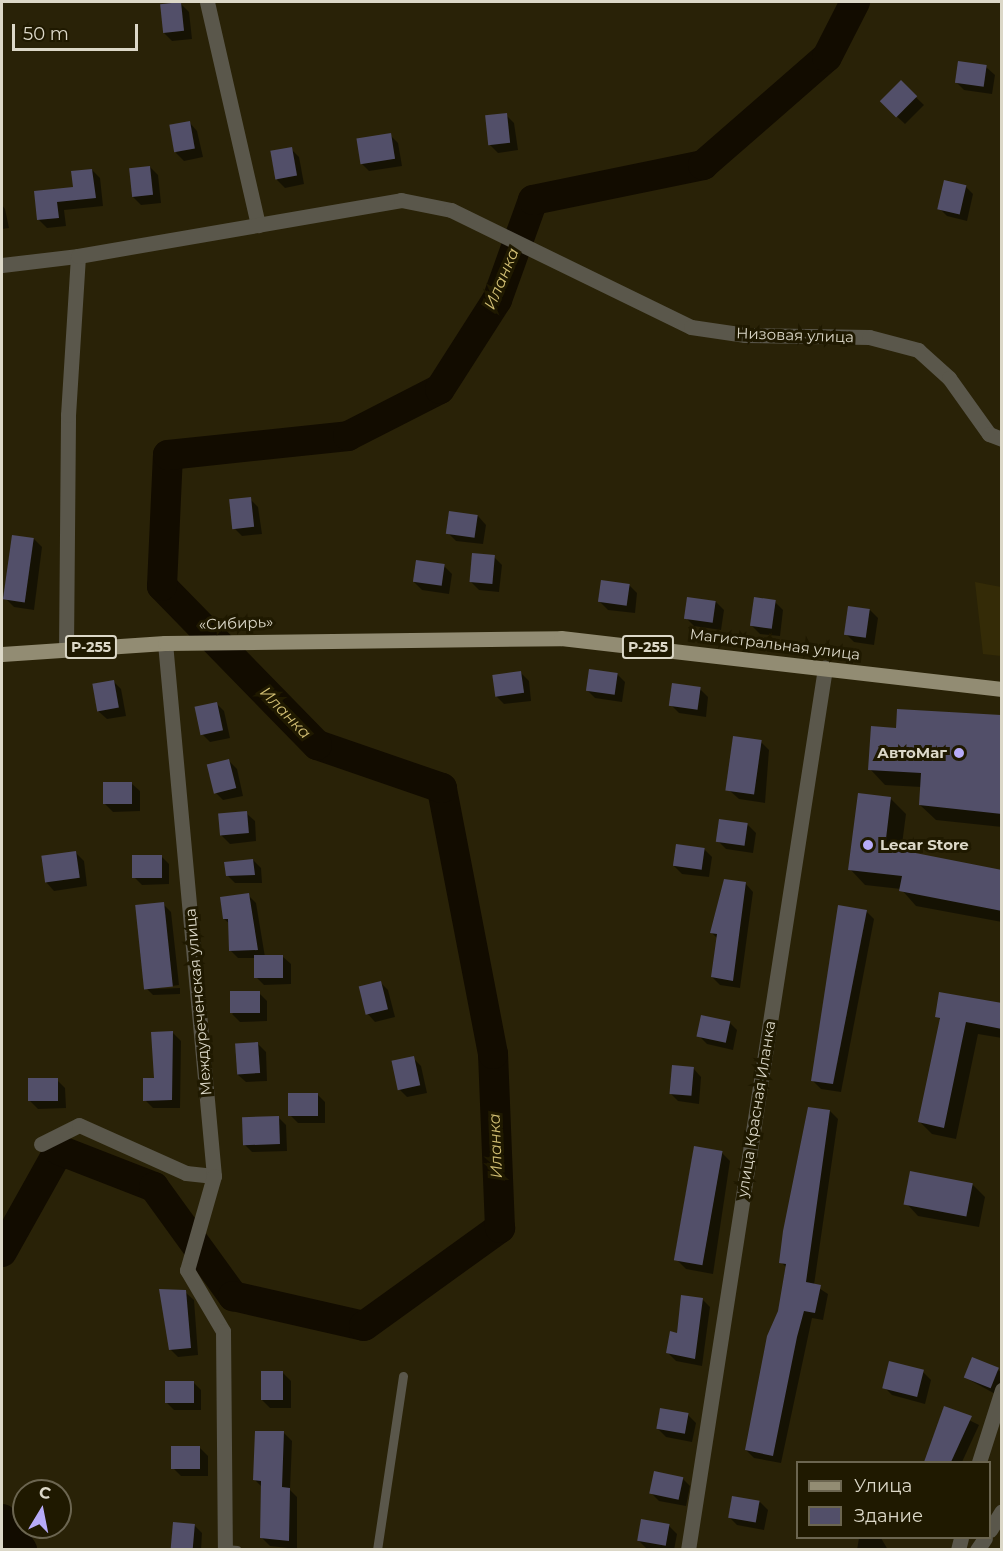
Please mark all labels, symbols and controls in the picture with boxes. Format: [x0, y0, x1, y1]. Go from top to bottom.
scale bar [15, 12, 141, 50]
text: 50 m [23, 23, 69, 45]
water label: Иланка [480, 245, 524, 313]
street label: Низовая улица [736, 324, 854, 346]
street label: «Сибирь» [199, 613, 273, 633]
street label: Магистральная улица [689, 625, 861, 663]
road number: Р-255 [64, 636, 118, 658]
road number: Р-255 [621, 636, 675, 658]
water label: Иланка [255, 683, 315, 743]
place label: АвтоМаг [877, 744, 947, 762]
marker: АвтоМаг [952, 746, 966, 760]
place label: Lecar Store [880, 836, 969, 854]
marker: Lecar Store [861, 838, 875, 852]
street label: Междуреченская улица [181, 908, 215, 1096]
street label: улица Красная Иланка [733, 1019, 779, 1199]
water label: Иланка [485, 1113, 507, 1179]
legend [796, 1461, 991, 1539]
text: Улица [854, 1475, 912, 1497]
north arrow [12, 1479, 72, 1539]
text: С [37, 1482, 52, 1503]
text: Здание [854, 1505, 923, 1527]

